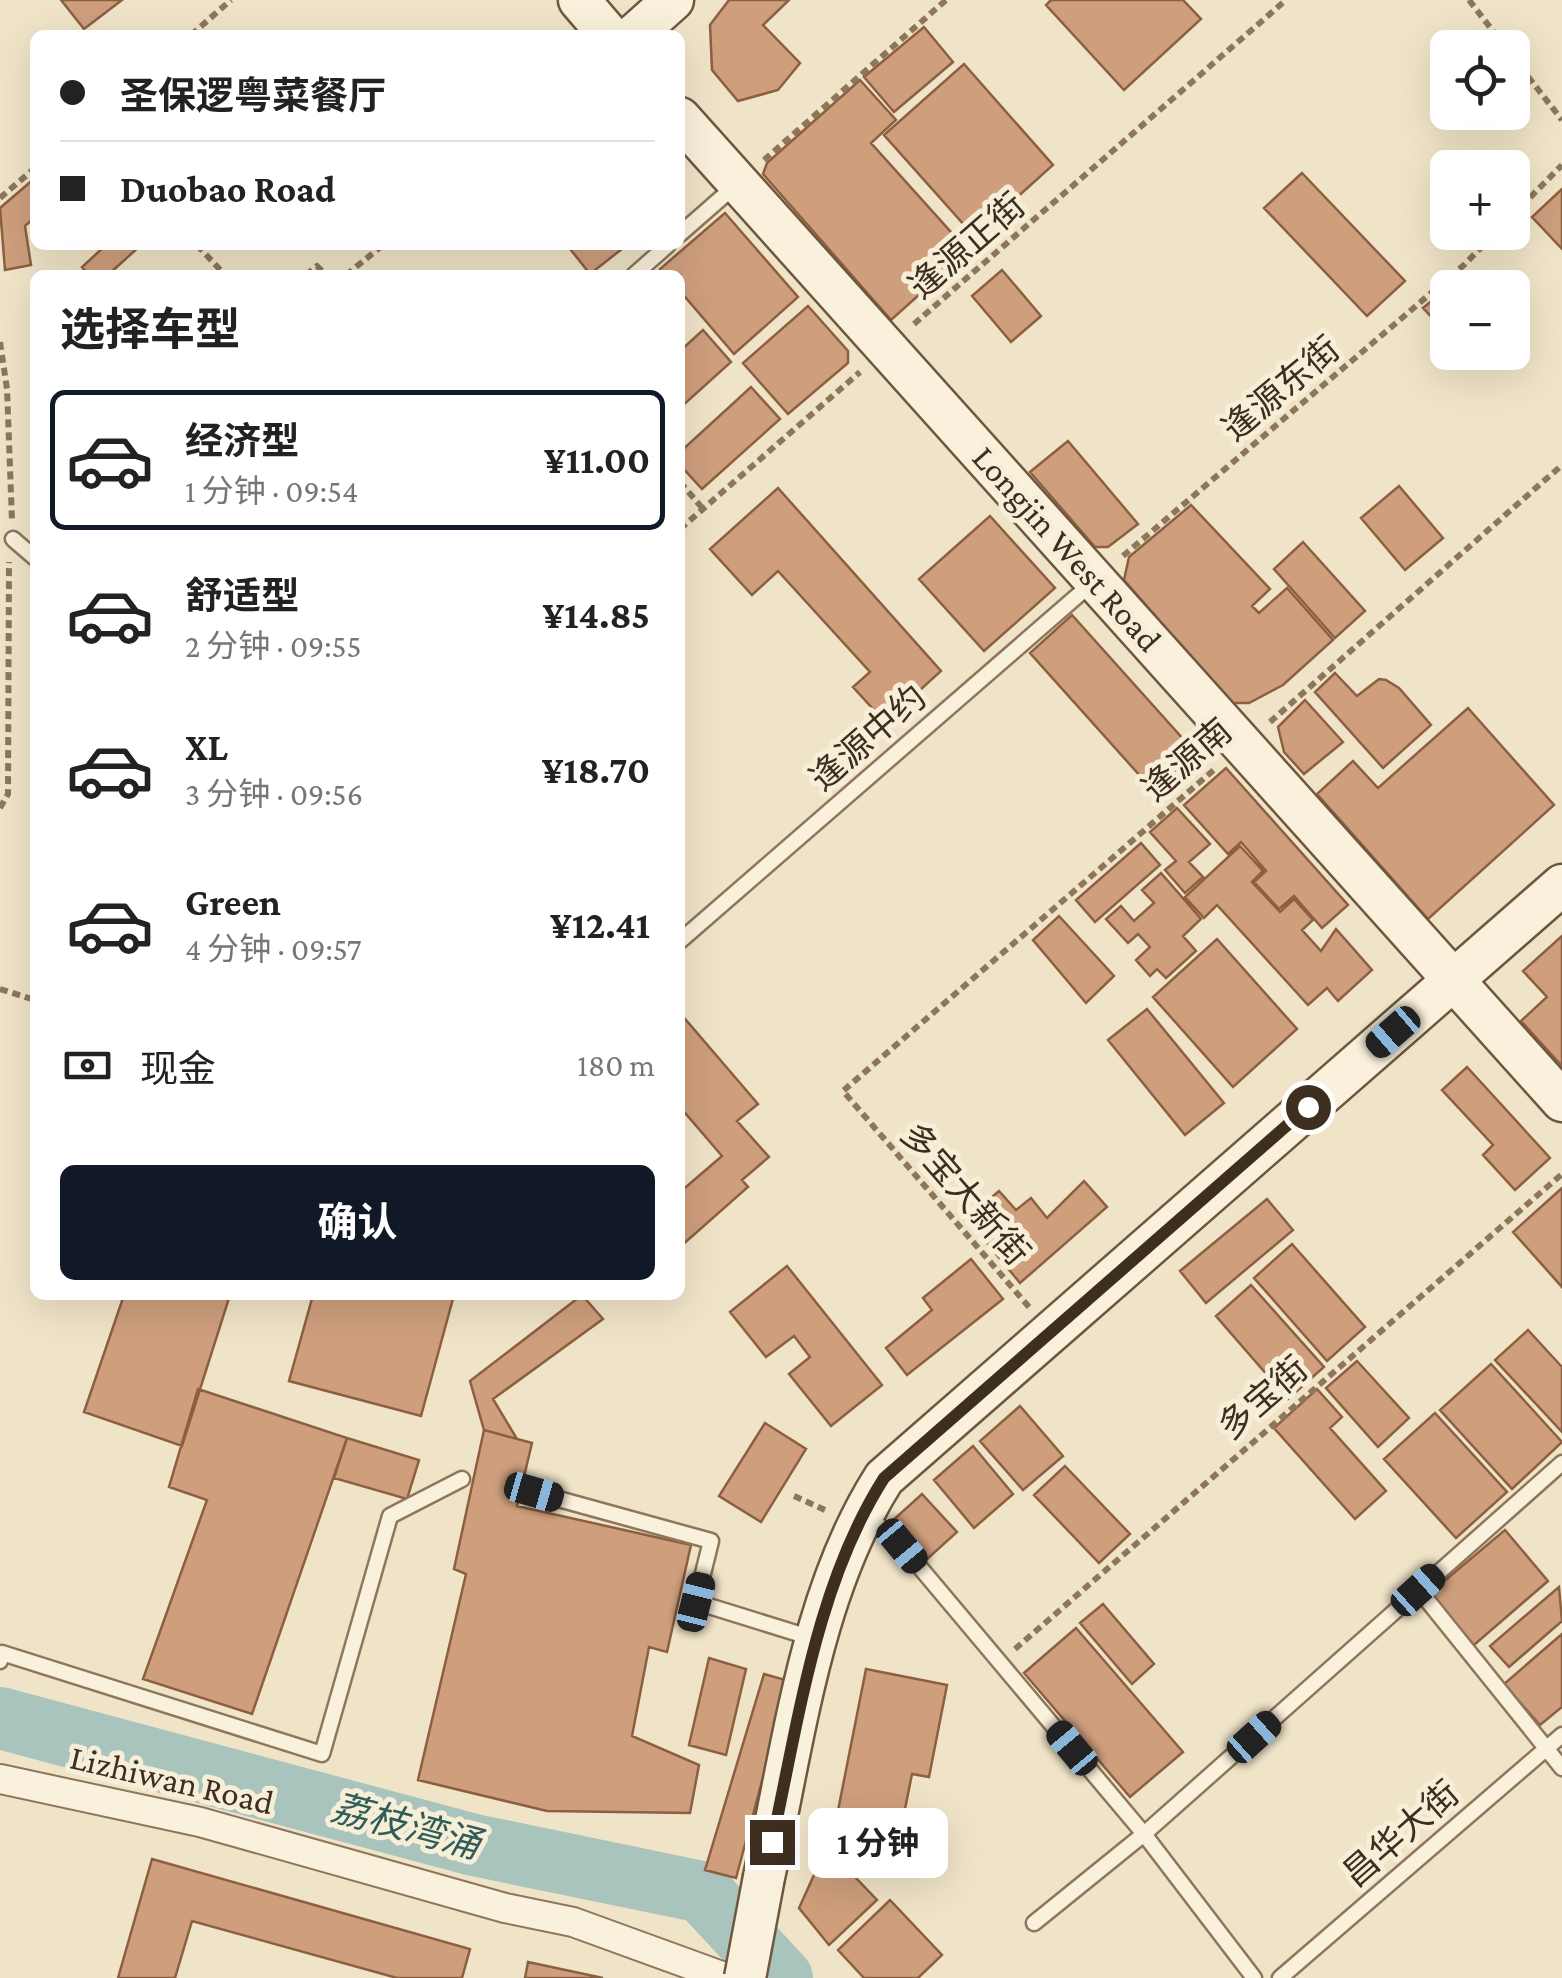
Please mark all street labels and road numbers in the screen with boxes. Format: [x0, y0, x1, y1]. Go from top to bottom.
street label: 逢源正街 [901, 185, 1033, 307]
street label: 逢源东街 [1215, 329, 1347, 449]
street label: Longjin West Road [965, 438, 1169, 660]
street label: 逢源中约 [802, 677, 934, 799]
street label: 逢源南 [1135, 711, 1239, 809]
street label: 多宝大新街 [893, 1115, 1037, 1273]
street label: 多宝街 [1211, 1349, 1315, 1447]
street label: Lizhiwan Road [67, 1738, 277, 1822]
street label: 昌华大街 [1335, 1773, 1467, 1895]

